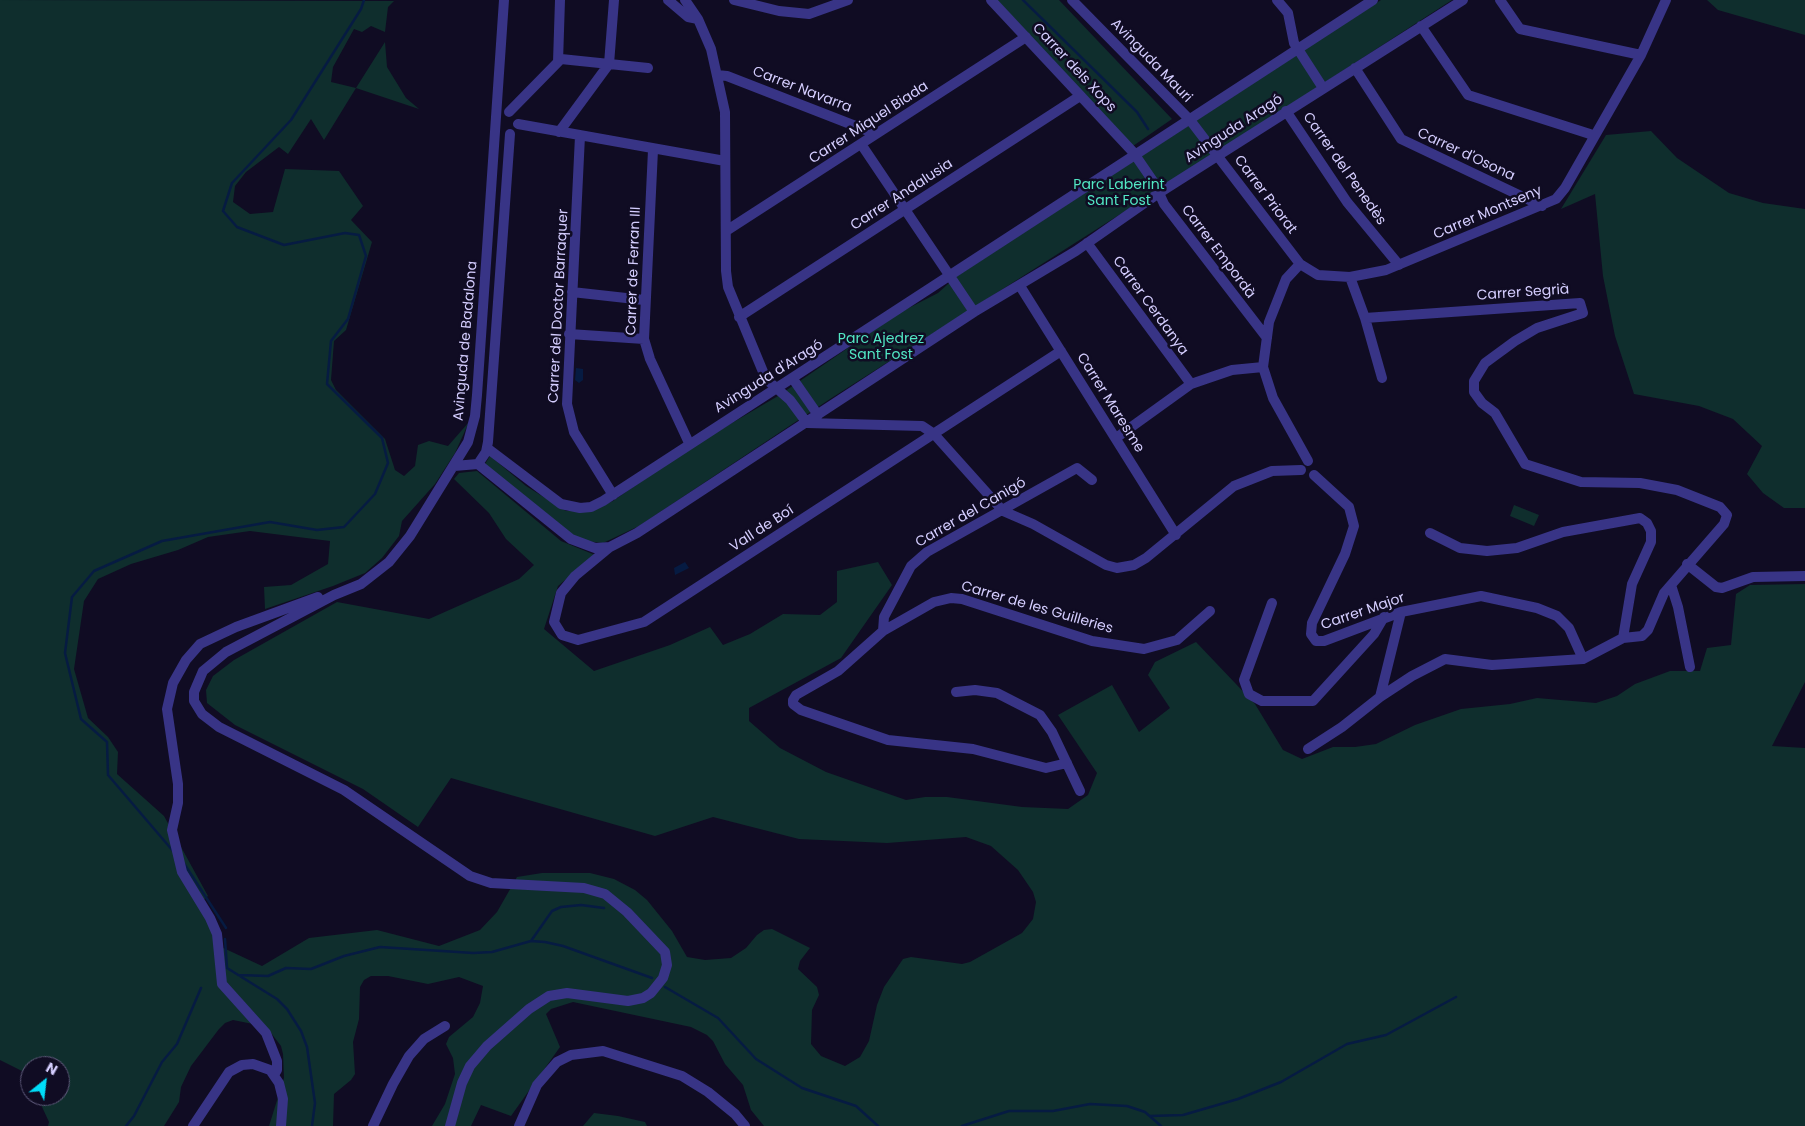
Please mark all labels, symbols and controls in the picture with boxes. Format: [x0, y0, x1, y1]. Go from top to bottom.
street label: Avinguda Mauri [1107, 16, 1195, 106]
street label: Carrer dels Xops [1028, 20, 1120, 116]
street label: Carrer Navarra [750, 63, 854, 117]
street label: Carrer Miquel Biada [806, 78, 932, 168]
street label: Avinguda Aragó [1182, 91, 1286, 167]
street label: Carrer del Penedès [1299, 109, 1389, 229]
street label: Carrer d'Osona [1415, 125, 1517, 185]
street label: Carrer Priorat [1230, 152, 1300, 238]
street label: Carrer Andalusia [848, 156, 956, 234]
park label: Parc Laberint Sant Fost [1073, 177, 1165, 210]
street label: Carrer Montseny [1431, 183, 1545, 243]
street label: Carrer Empordà [1177, 202, 1259, 302]
street label: Carrer de Ferran III [623, 206, 645, 336]
street label: Carrer del Doctor Barraquer [546, 209, 572, 403]
street label: Carrer Cerdanya [1108, 253, 1192, 359]
street label: Avinguda de Badalona [451, 260, 481, 422]
street label: Carrer Segrià [1476, 281, 1570, 305]
park label: Parc Ajedrez Sant Fost [838, 331, 924, 364]
street label: Avinguda d'Aragó [712, 337, 826, 417]
street label: Carrer Maresme [1073, 350, 1147, 456]
street label: Carrer del Canigó [913, 475, 1029, 551]
street label: Vall de Boí [727, 502, 797, 556]
street label: Carrer de les Guilleries [959, 578, 1115, 638]
street label: Carrer Major [1319, 590, 1407, 634]
north arrow [20, 1056, 70, 1106]
text: N [42, 1057, 61, 1080]

